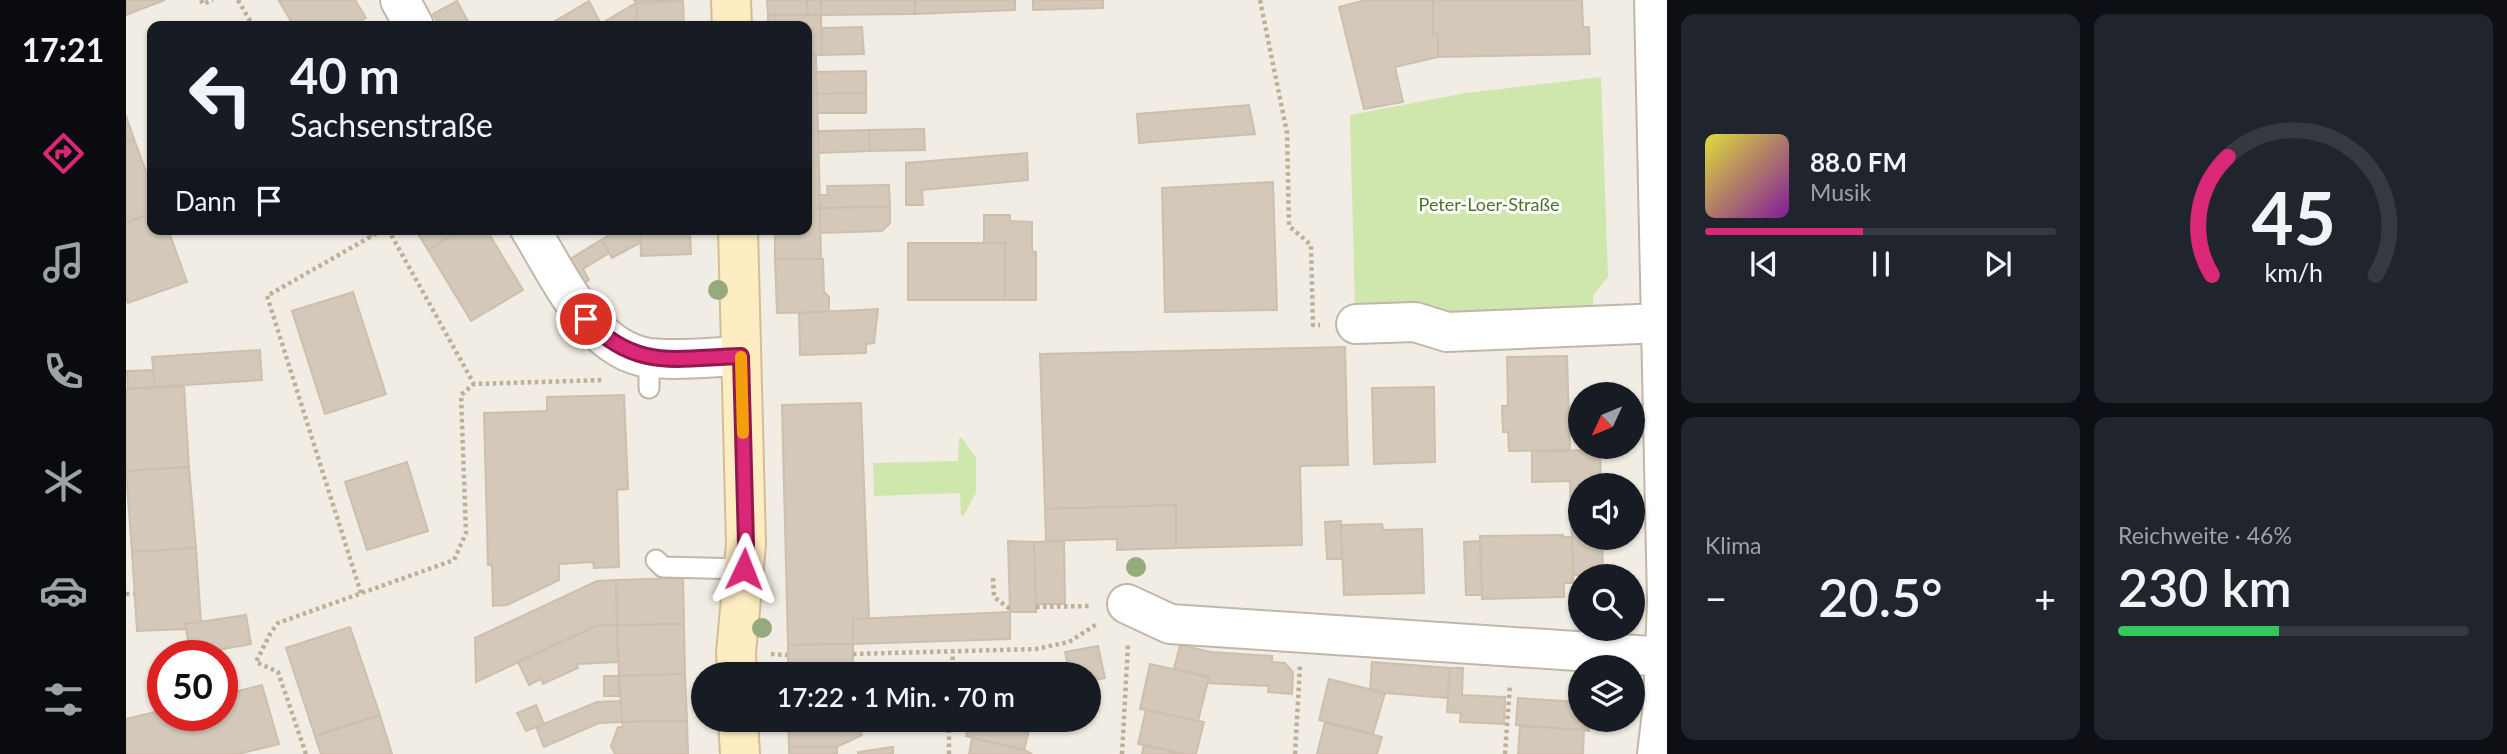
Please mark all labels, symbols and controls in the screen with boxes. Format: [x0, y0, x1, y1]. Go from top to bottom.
text: 17:21 [22, 30, 104, 69]
text: 40 m [290, 46, 400, 104]
icon: left [175, 49, 266, 140]
text: Sachsenstraße [290, 105, 493, 144]
icon: directions [39, 129, 88, 178]
text: 88.0 FM [1810, 146, 1907, 178]
text: 45 [2251, 173, 2336, 261]
text: Musik [1810, 178, 1871, 206]
icon: arrive [250, 182, 288, 220]
text: Dann [175, 185, 236, 217]
park label: Peter-Loer-Straße [1419, 193, 1559, 215]
icon: music [39, 238, 88, 287]
icon: previous [1745, 245, 1783, 283]
icon: pause [1862, 245, 1900, 283]
icon: next [1979, 245, 2017, 283]
text: km/h [2264, 257, 2323, 287]
pin [556, 289, 616, 349]
icon: arrive [567, 300, 605, 338]
icon: phone [39, 347, 88, 396]
north arrow [1568, 382, 1645, 458]
map controls [1568, 382, 1645, 732]
icon: climate [39, 457, 88, 506]
button: sound [1568, 473, 1645, 550]
text: Reichweite · 46% [2118, 521, 2292, 549]
text: Klima [1705, 531, 1762, 559]
position arrow [707, 532, 781, 606]
text: 230 km [2118, 556, 2292, 618]
button: search [1568, 564, 1645, 641]
icon: car [39, 566, 88, 615]
text: 20.5° [1818, 566, 1943, 628]
text: − [1705, 575, 1727, 621]
text: + [2034, 575, 2056, 621]
speed limit sign: 50 [147, 640, 238, 731]
button: layers [1568, 655, 1645, 732]
icon: filters [39, 675, 88, 724]
text: 17:22 · 1 Min. · 70 m [777, 681, 1015, 713]

